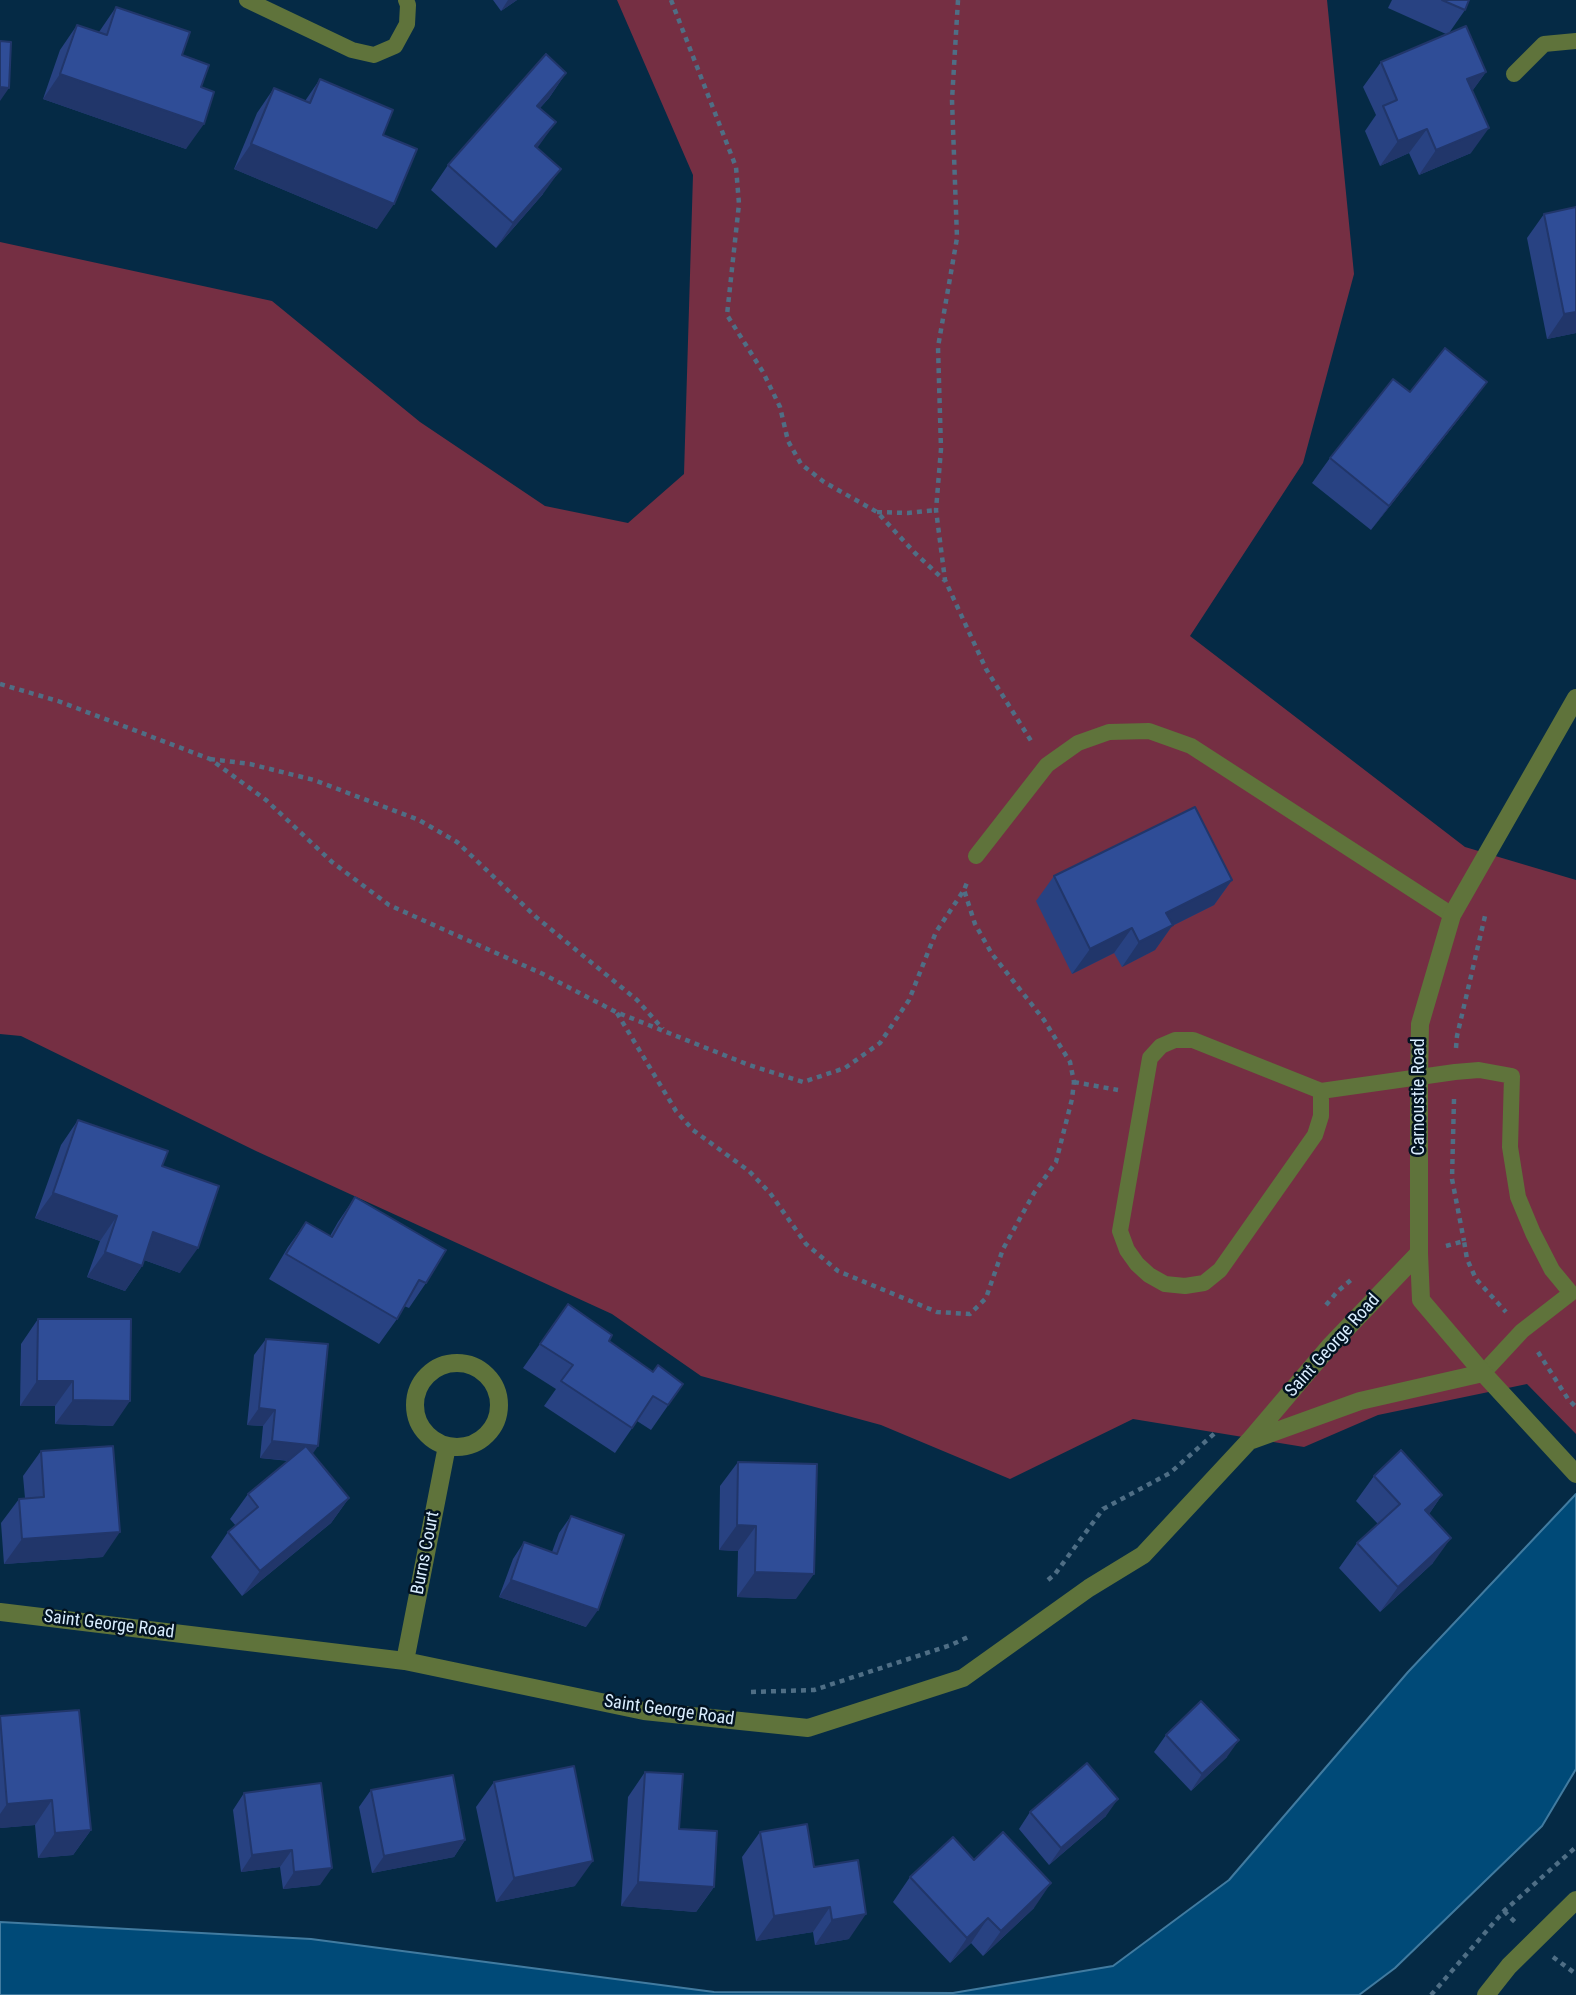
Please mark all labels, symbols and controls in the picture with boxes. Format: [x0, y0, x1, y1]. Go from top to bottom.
street label: Carnoustie Road [1408, 1038, 1430, 1156]
street label: Saint George Road [1281, 1290, 1385, 1402]
street label: Burns Court [407, 1510, 445, 1596]
street label: Saint George Road [43, 1606, 175, 1644]
street label: Saint George Road [602, 1691, 736, 1731]

